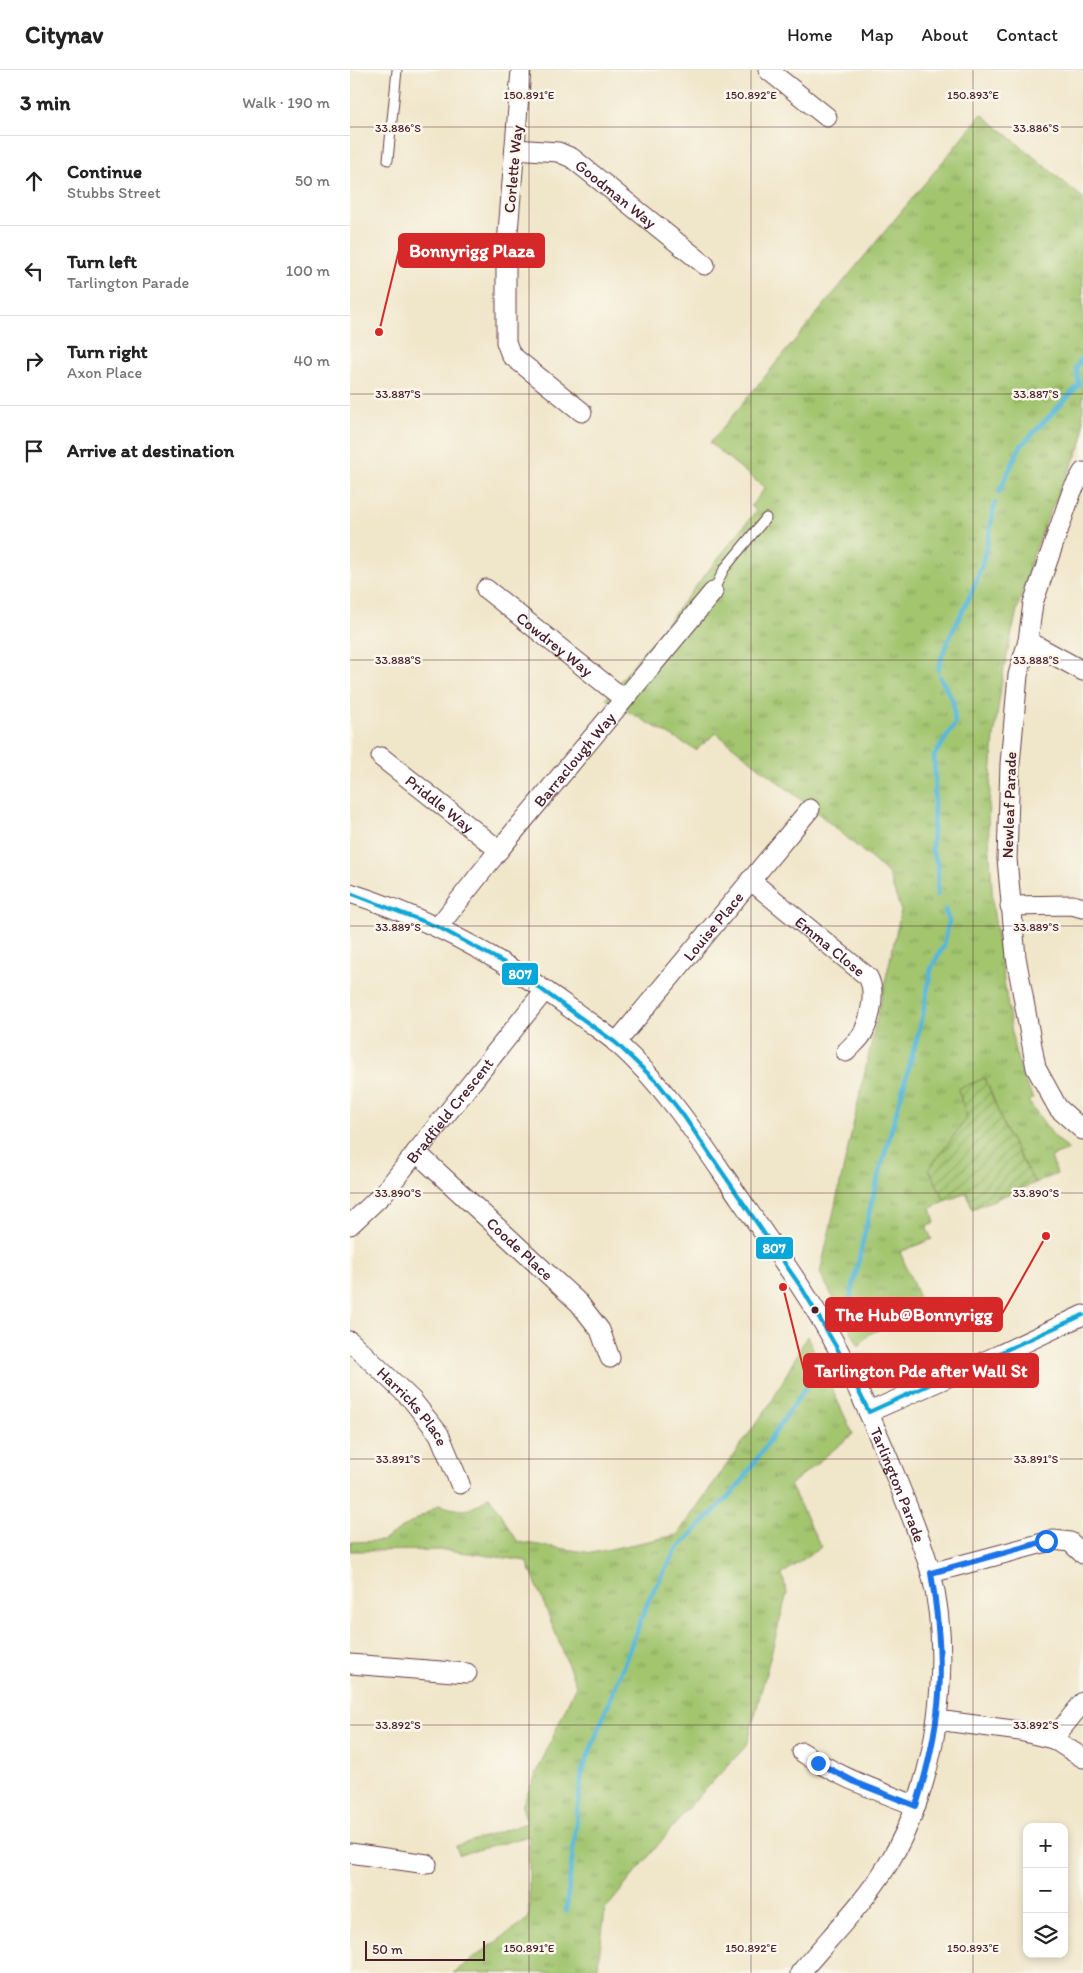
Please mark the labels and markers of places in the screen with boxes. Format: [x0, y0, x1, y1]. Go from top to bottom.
callout: Bonnyrigg Plaza [399, 234, 544, 267]
callout: The Hub@Bonnyrigg [826, 1298, 1002, 1331]
unlabelled marker [810, 1305, 820, 1315]
callout: Tarlington Pde after Wall St [804, 1354, 1038, 1387]

